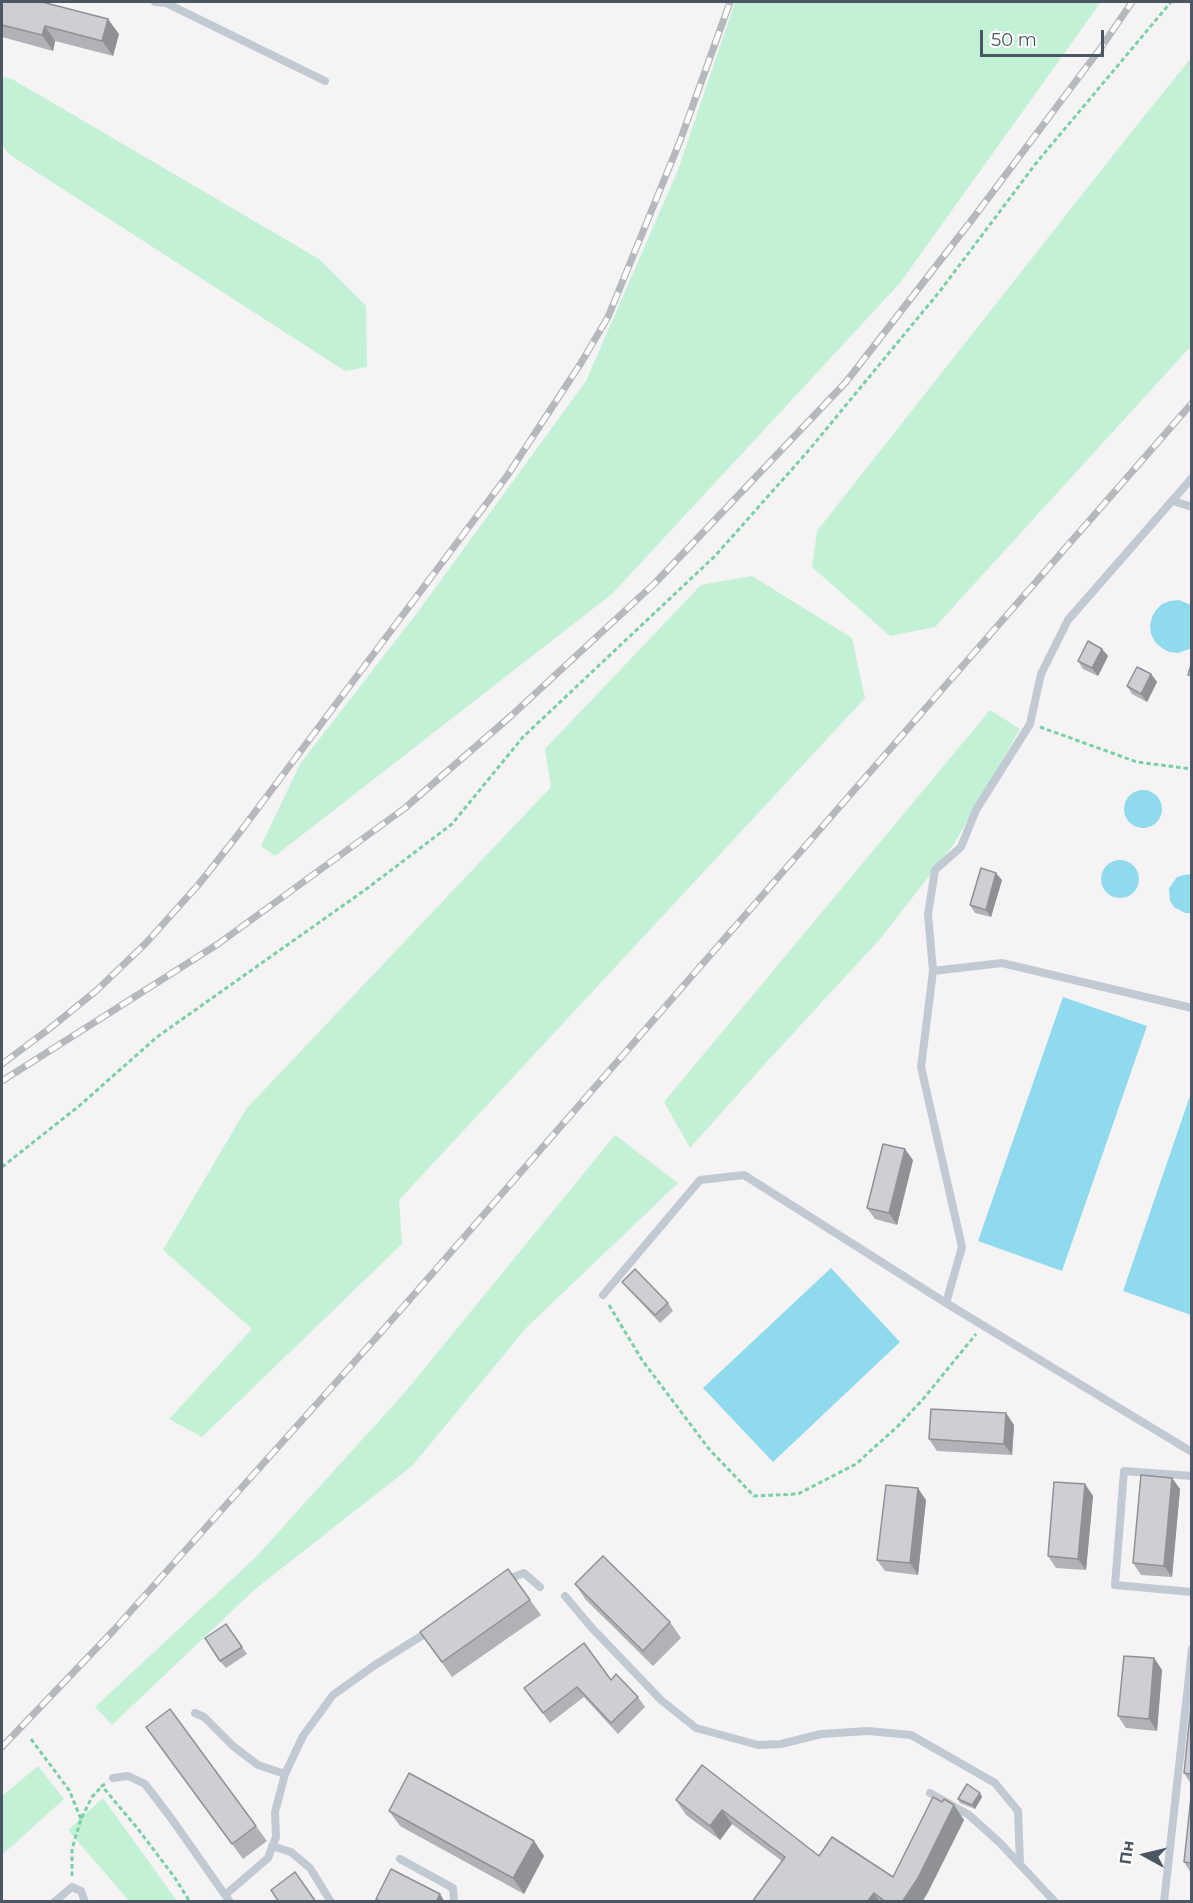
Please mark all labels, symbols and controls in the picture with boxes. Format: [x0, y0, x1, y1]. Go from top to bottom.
scale bar [983, 18, 1108, 56]
text: 50 m [991, 29, 1037, 51]
north arrow [1115, 1825, 1175, 1885]
text: Пн [1116, 1839, 1138, 1866]

